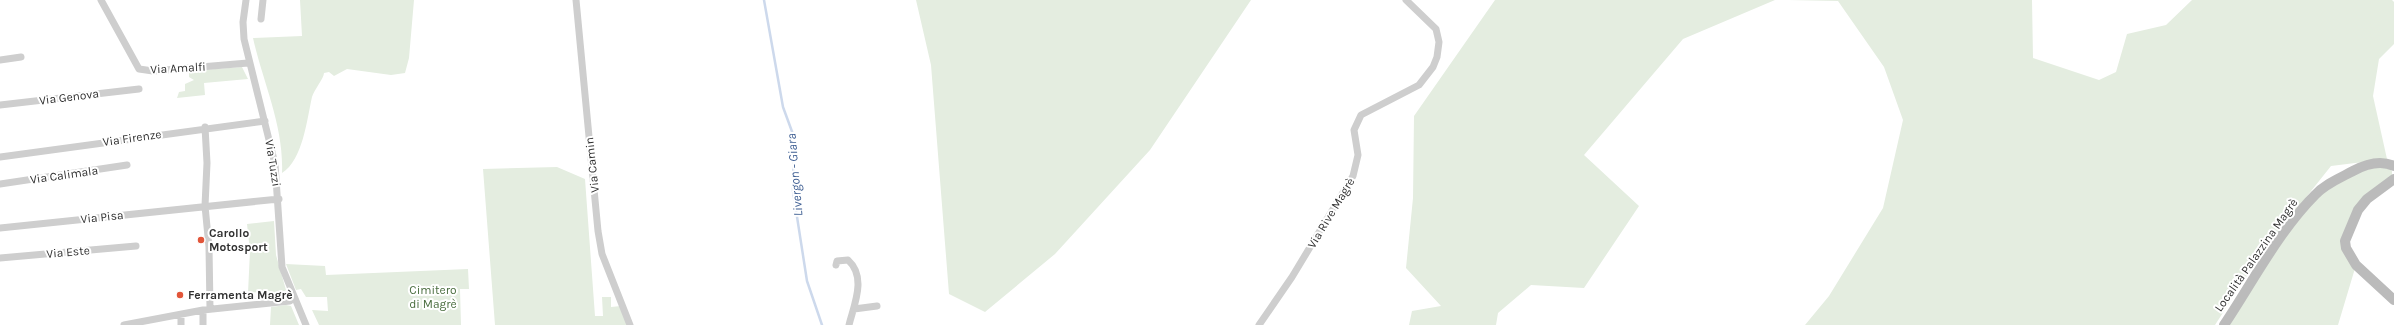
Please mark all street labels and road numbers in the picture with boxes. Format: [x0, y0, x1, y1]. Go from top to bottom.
street label: Via Amalfi [150, 60, 206, 76]
street label: Via Genova [38, 86, 100, 108]
street label: Via Firenze [102, 127, 162, 149]
street label: Via Camin [582, 137, 602, 193]
street label: Via Tuzzi [262, 139, 284, 187]
street label: Via Calimala [29, 163, 99, 187]
street label: Via Rive Magrè [1304, 175, 1358, 251]
street label: Località Palazzina Magrè [2212, 196, 2300, 314]
street label: Via Pisa [80, 208, 124, 226]
street label: Via Este [46, 243, 90, 261]

